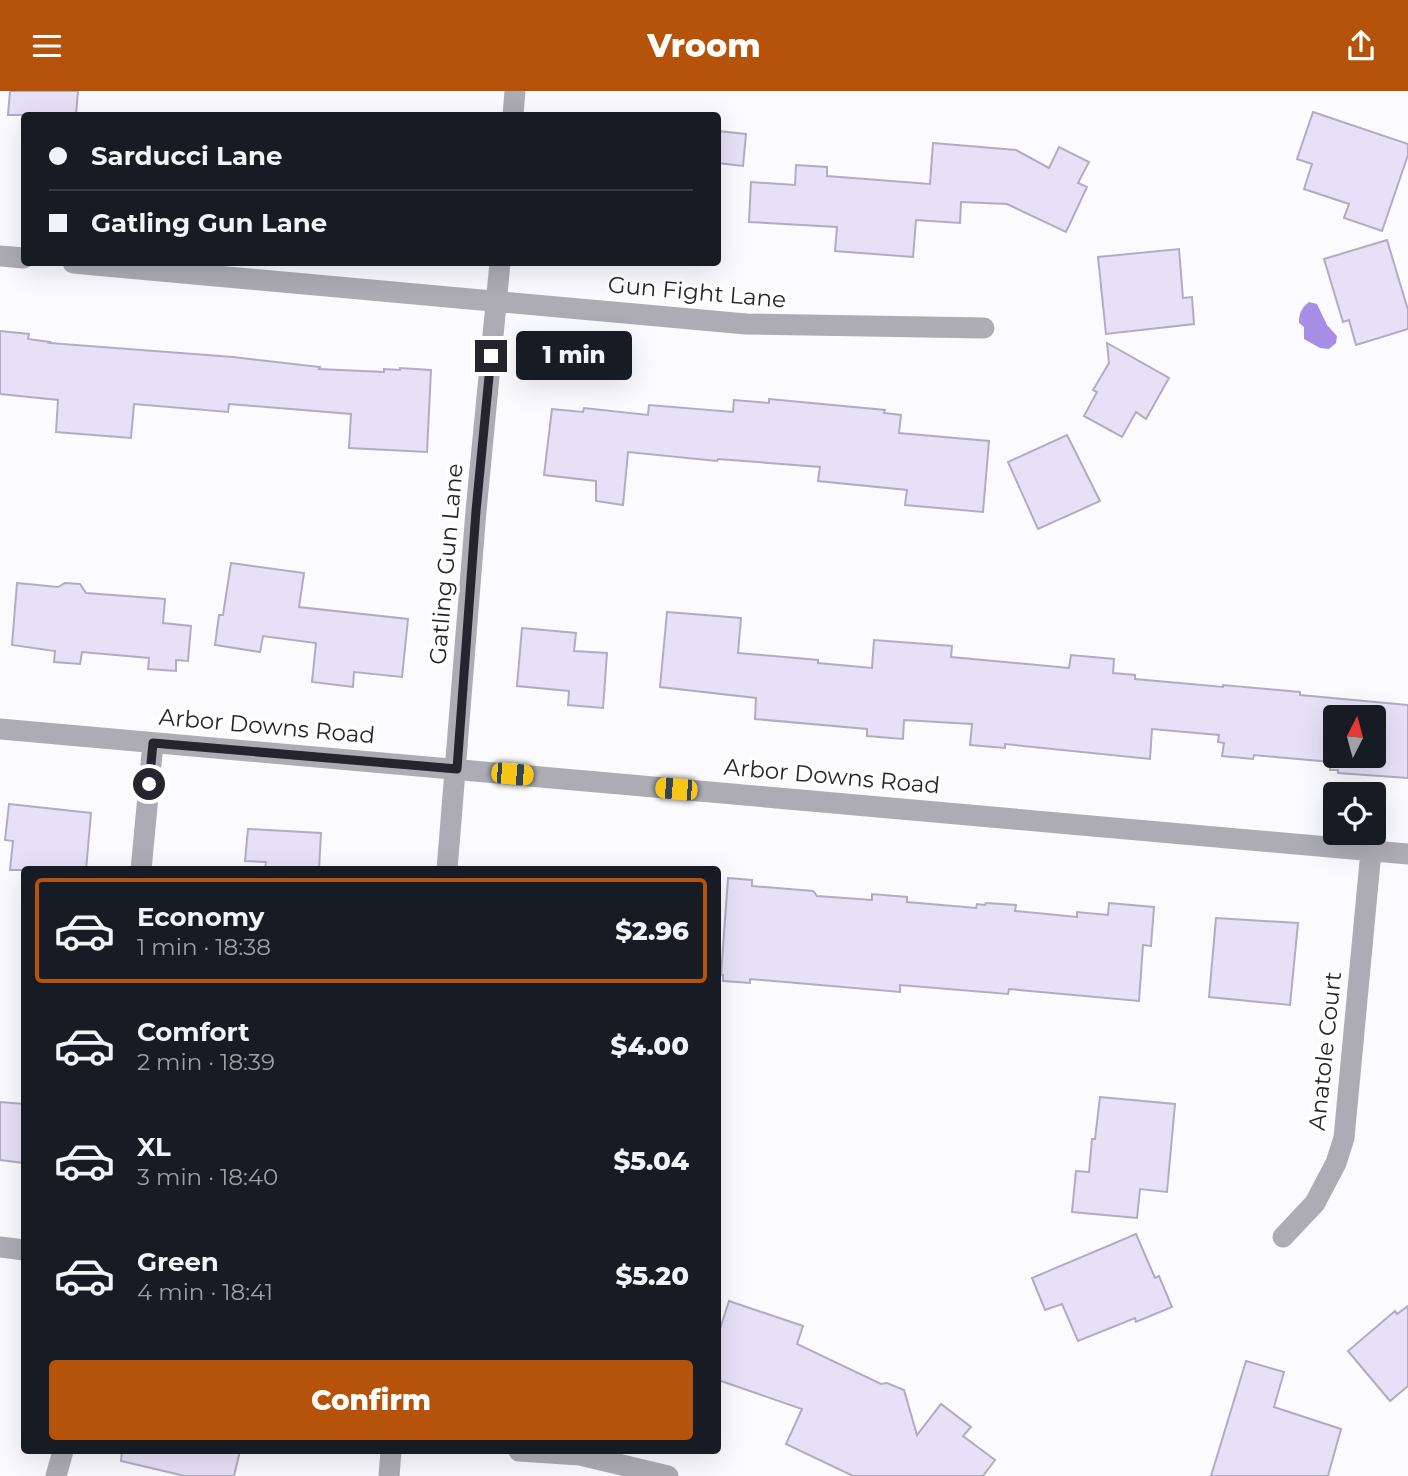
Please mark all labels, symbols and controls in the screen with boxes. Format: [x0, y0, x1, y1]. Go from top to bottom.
text: Vroom [647, 26, 761, 65]
icon: menu [28, 27, 66, 65]
icon: share [1342, 27, 1380, 65]
text: Sarducci Lane [91, 140, 282, 172]
text: Gatling Gun Lane [91, 207, 327, 239]
street label: Gun Fight Lane [607, 270, 787, 314]
callout: 1 min [516, 331, 631, 381]
route end [475, 340, 507, 372]
text: 1 min [542, 341, 606, 369]
street label: Gatling Gun Lane [423, 462, 469, 666]
street label: Arbor Downs Road [158, 703, 376, 749]
north arrow [1323, 705, 1386, 768]
map controls [1323, 705, 1386, 845]
street label: Arbor Downs Road [723, 753, 941, 799]
car [491, 762, 534, 786]
route start [133, 768, 165, 800]
car [655, 777, 698, 801]
button: locate [1323, 782, 1386, 845]
icon: car [53, 899, 116, 962]
text: Economy [137, 901, 264, 933]
text: $2.96 [615, 915, 689, 947]
text: 1 min · 18:38 [137, 933, 271, 961]
street label: Anatole Court [1303, 970, 1347, 1132]
icon: car [53, 1014, 116, 1077]
text: Comfort [137, 1016, 249, 1048]
text: $4.00 [611, 1030, 689, 1062]
text: 2 min · 18:39 [137, 1048, 275, 1076]
icon: car [53, 1129, 116, 1192]
text: XL [137, 1131, 171, 1163]
text: $5.04 [613, 1145, 689, 1177]
text: 3 min · 18:40 [137, 1163, 278, 1191]
icon: car [53, 1244, 116, 1307]
text: Green [137, 1246, 219, 1278]
text: $5.20 [615, 1260, 689, 1292]
text: 4 min · 18:41 [137, 1278, 273, 1306]
button: Confirm [49, 1360, 693, 1440]

